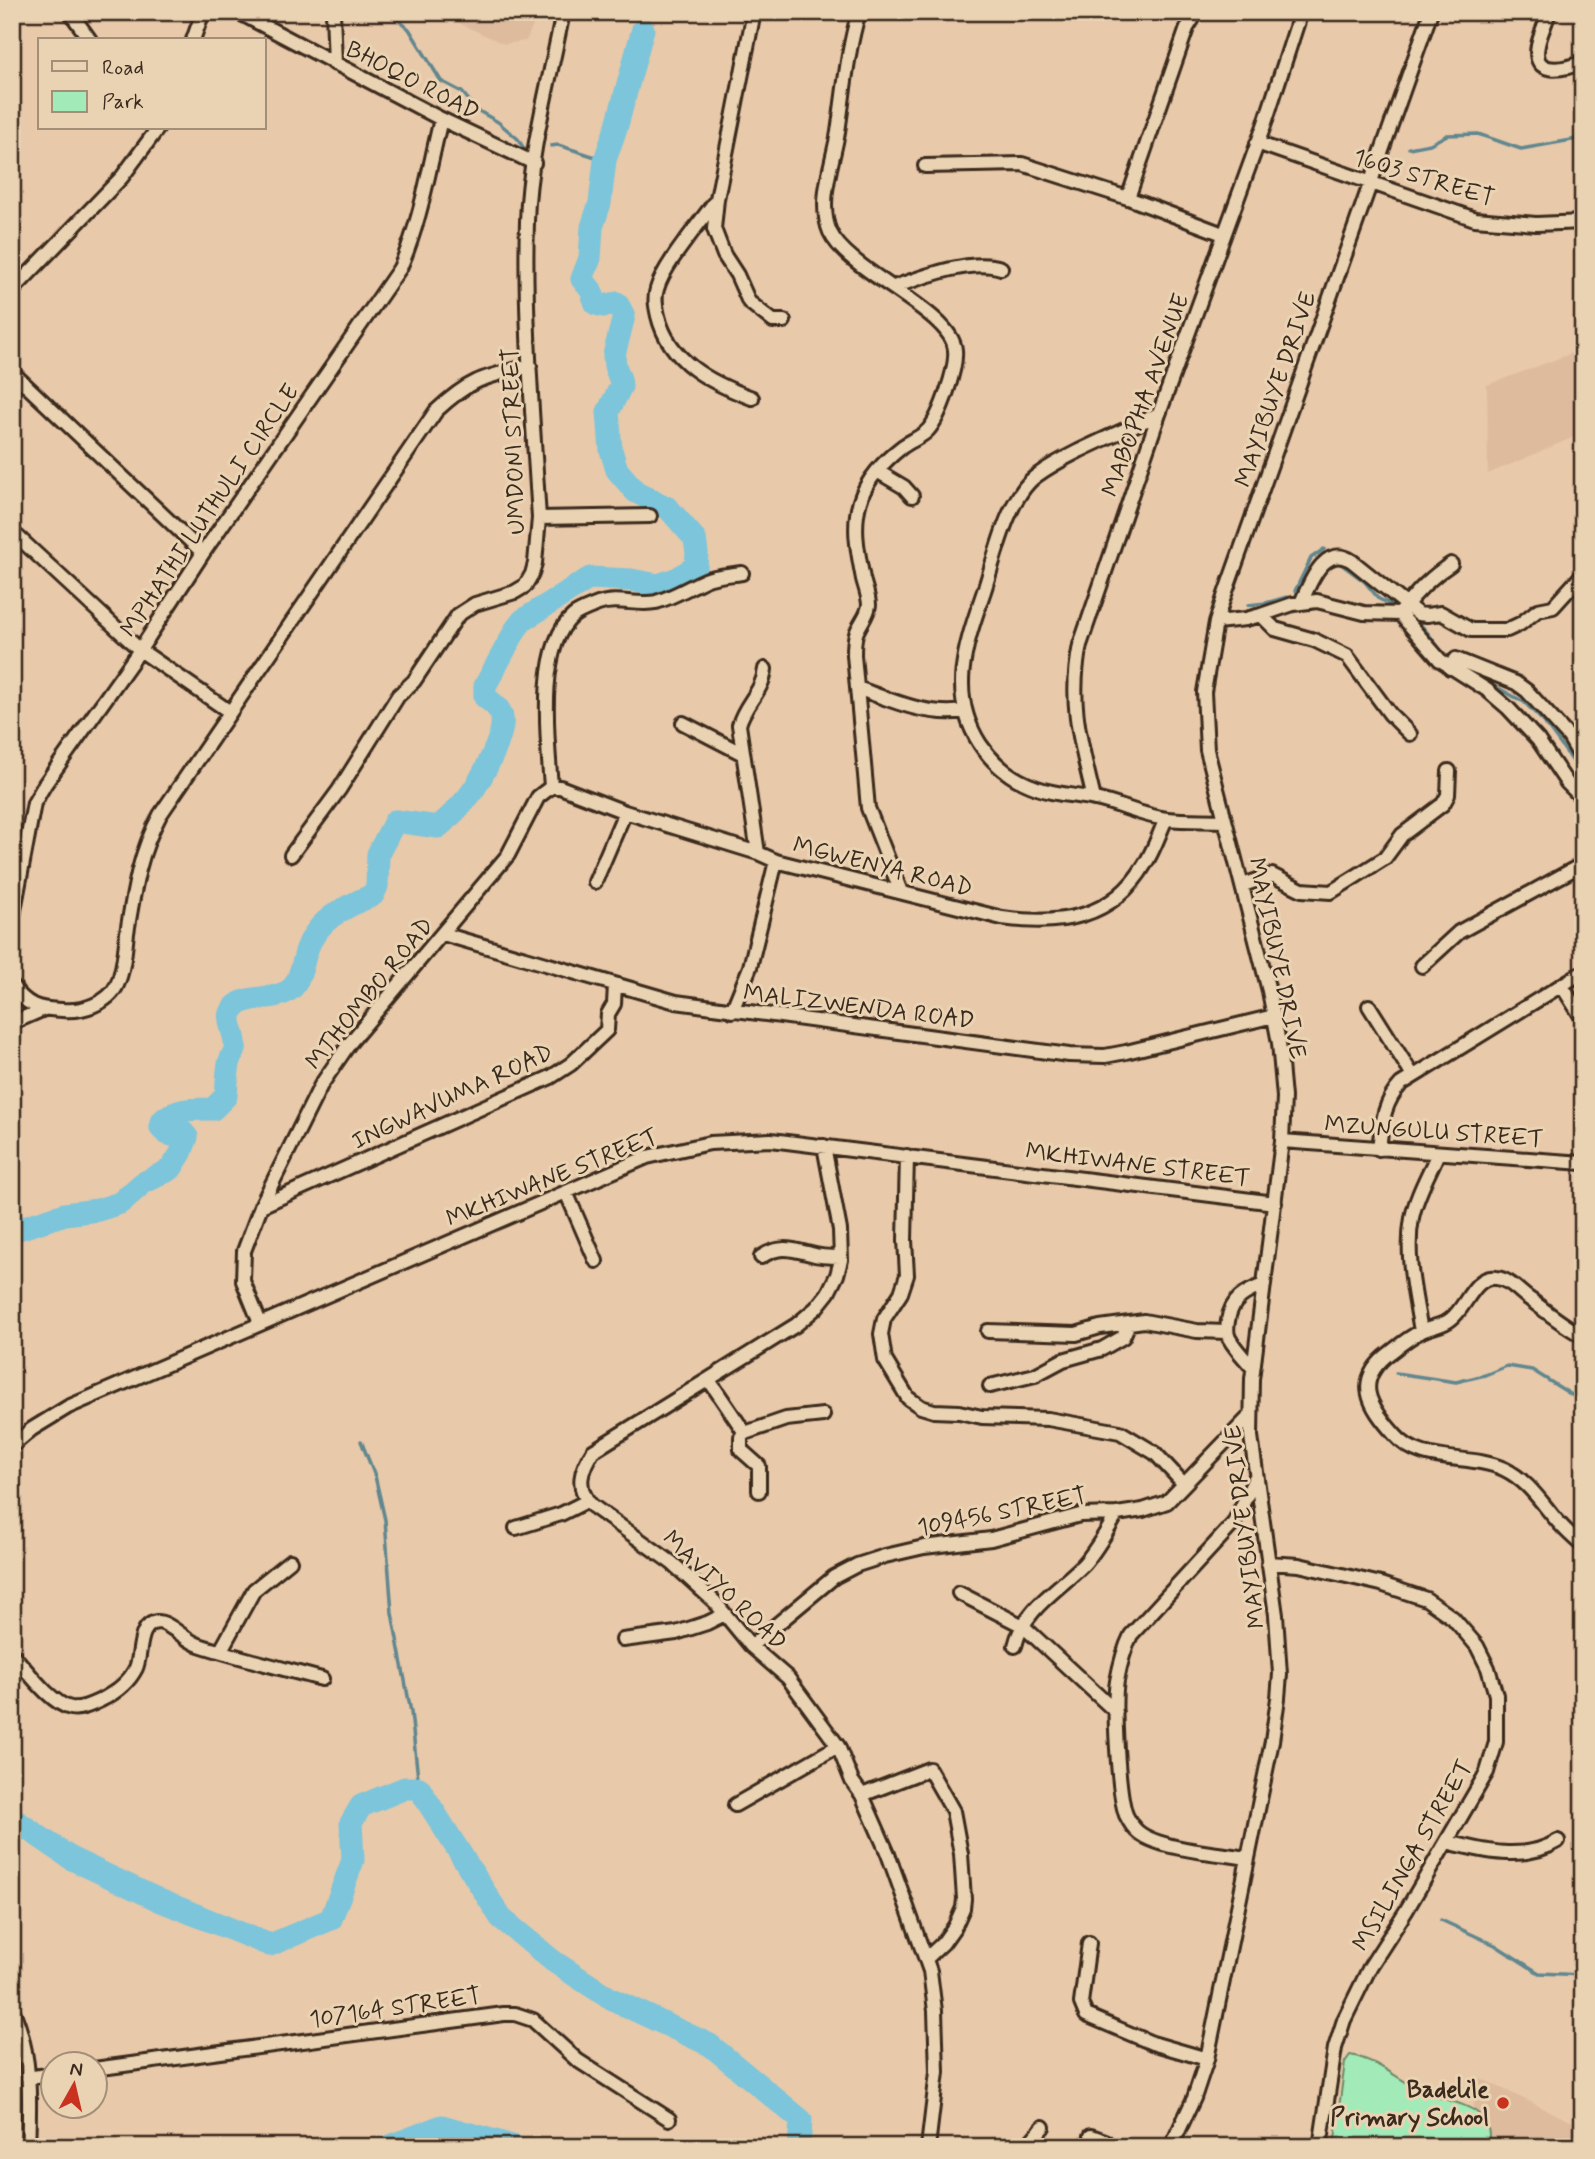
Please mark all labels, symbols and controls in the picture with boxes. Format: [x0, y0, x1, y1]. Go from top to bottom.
street label: BHOQO ROAD [340, 34, 484, 128]
legend [38, 38, 266, 130]
text: Road [102, 54, 144, 82]
text: Park [102, 88, 144, 116]
street label: 1603 STREET [1349, 142, 1498, 215]
street label: MAYIBUYE DRIVE [1228, 287, 1324, 491]
street label: MABOPHA AVENUE [1095, 290, 1198, 501]
street label: UMDONI STREET [496, 347, 533, 535]
street label: MPHATHI LUTHULI CIRCLE [114, 378, 307, 643]
street label: MGWENYA ROAD [790, 830, 976, 905]
street label: MAYIBUYE DRIVE [1240, 855, 1313, 1062]
street label: MTHOMBO ROAD [299, 911, 441, 1077]
street label: MALIZWENDA ROAD [741, 978, 976, 1037]
street label: INGWAVUMA ROAD [347, 1037, 558, 1158]
street label: MZUNGULU STREET [1323, 1109, 1544, 1156]
street label: MKHIWANE STREET [442, 1122, 663, 1235]
street label: MKHIWANE STREET [1024, 1136, 1252, 1195]
street label: MAYIBUYE DRIVE [1218, 1423, 1273, 1630]
street label: 109456 STREET [915, 1481, 1090, 1544]
street label: MAVIYO ROAD [655, 1524, 793, 1658]
street label: MSILINGA STREET [1346, 1755, 1481, 1957]
street label: 107164 STREET [307, 1981, 483, 2036]
north arrow [38, 2050, 108, 2120]
text: N [68, 2056, 84, 2083]
place label: Badelile Primary School [1330, 2075, 1489, 2134]
marker: Badelile Primary School [1495, 2095, 1511, 2111]

